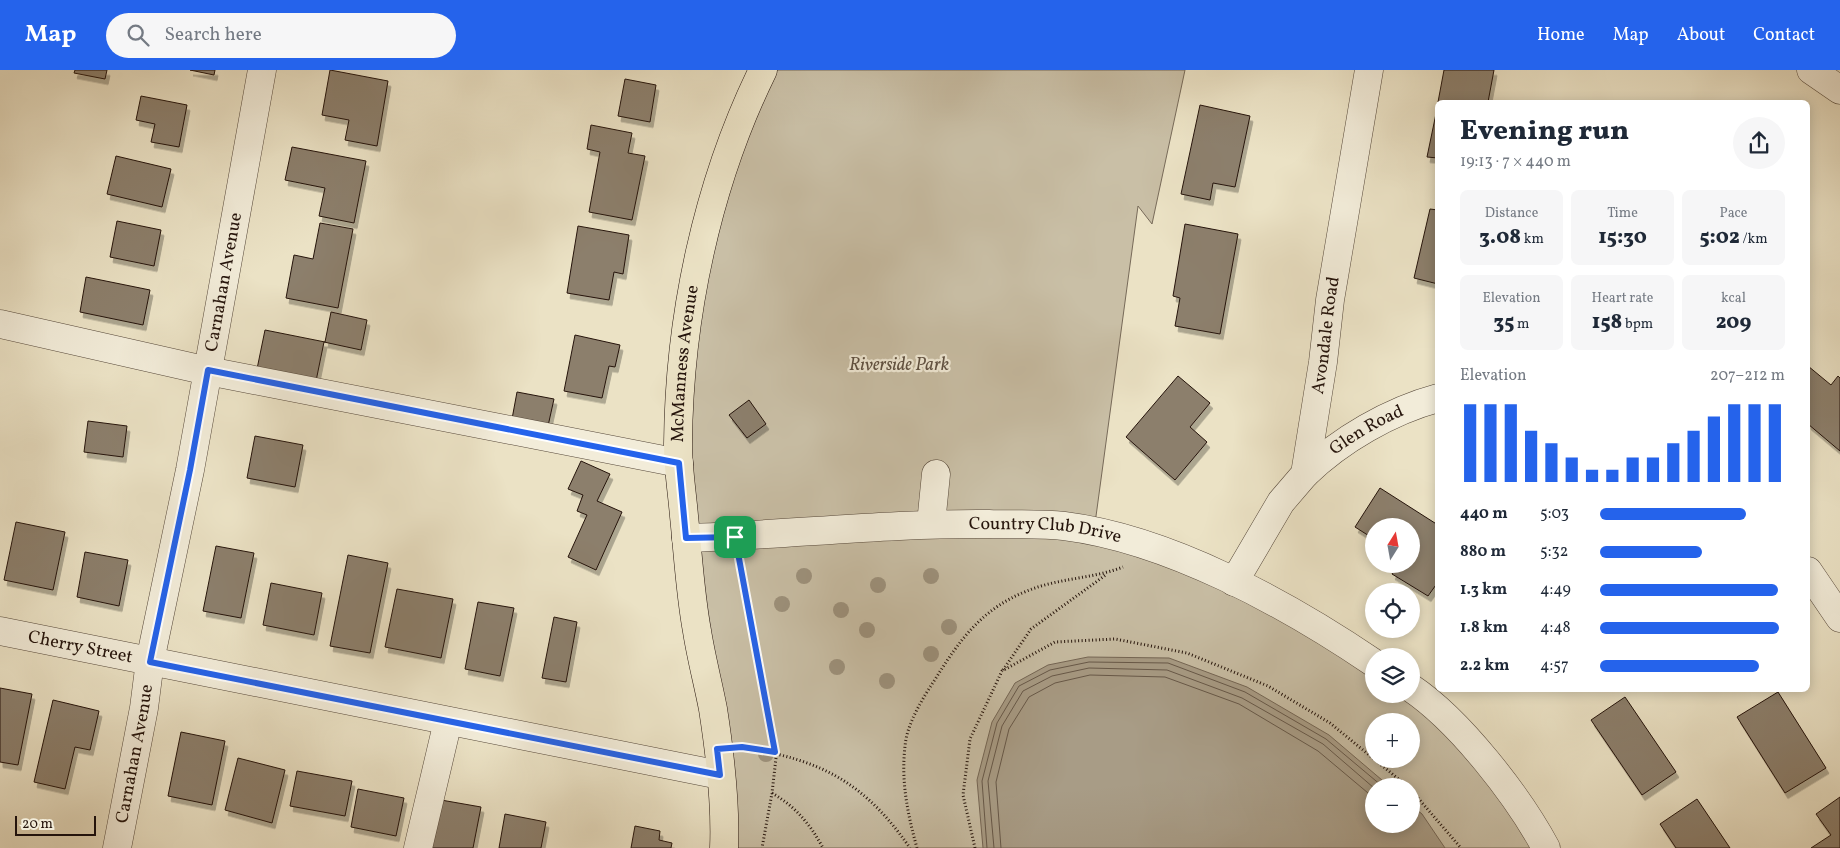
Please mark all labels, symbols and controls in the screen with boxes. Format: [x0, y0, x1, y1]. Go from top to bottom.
search box [106, 13, 456, 58]
text: Map [25, 18, 76, 52]
icon: search [124, 21, 152, 49]
text: Search here [164, 22, 262, 48]
text: Home [1537, 23, 1585, 48]
text: Map [1613, 23, 1649, 48]
text: About [1677, 23, 1725, 48]
text: Contact [1753, 23, 1815, 48]
text: Evening run [1460, 112, 1629, 151]
button: share [1733, 117, 1785, 169]
text: 19:13 · 7 × 440 m [1460, 151, 1571, 173]
text: Distance [1485, 204, 1538, 223]
text: Time [1607, 204, 1638, 223]
text: Pace [1720, 204, 1748, 223]
street label: Carnahan Avenue [199, 211, 249, 354]
text: 3.08 [1479, 223, 1521, 252]
text: 15:30 [1598, 223, 1647, 252]
text: 5:02 [1699, 223, 1740, 252]
text: km [1521, 230, 1544, 249]
text: /km [1740, 230, 1768, 249]
street label: Avondale Road [1306, 274, 1346, 396]
street label: McManness Avenue [665, 283, 705, 443]
text: Elevation [1482, 289, 1541, 308]
text: Heart rate [1592, 289, 1653, 308]
text: kcal [1721, 289, 1746, 308]
text: 35 [1494, 308, 1514, 337]
text: 158 [1592, 308, 1622, 337]
text: 209 [1716, 308, 1751, 337]
text: m [1514, 315, 1530, 334]
text: bpm [1622, 315, 1653, 334]
park label: Riverside Park [849, 353, 949, 378]
text: Elevation [1460, 365, 1527, 387]
text: 207–212 m [1710, 365, 1785, 387]
street label: Glen Road [1324, 399, 1408, 461]
text: 440 m [1460, 503, 1508, 525]
text: 5:03 [1540, 503, 1569, 525]
street label: Country Club Drive [969, 511, 1124, 550]
pin [714, 516, 756, 558]
north arrow [1365, 518, 1420, 572]
map controls [1365, 518, 1420, 833]
icon: arrive [721, 523, 749, 551]
text: 880 m [1460, 541, 1506, 563]
text: 5:32 [1540, 541, 1568, 563]
text: 1.3 km [1460, 579, 1507, 601]
text: 4:49 [1540, 579, 1571, 601]
button: locate [1365, 583, 1420, 638]
text: 1.8 km [1460, 617, 1508, 639]
text: 4:48 [1540, 617, 1571, 639]
street label: Cherry Street [26, 624, 135, 670]
button: layers [1365, 648, 1420, 703]
text: 2.2 km [1460, 655, 1510, 677]
text: 4:57 [1540, 655, 1569, 677]
street label: Carnahan Avenue [110, 683, 159, 825]
button: + [1365, 713, 1420, 768]
button: − [1365, 778, 1420, 833]
scale bar [15, 813, 96, 836]
text: 20 m [22, 815, 53, 834]

